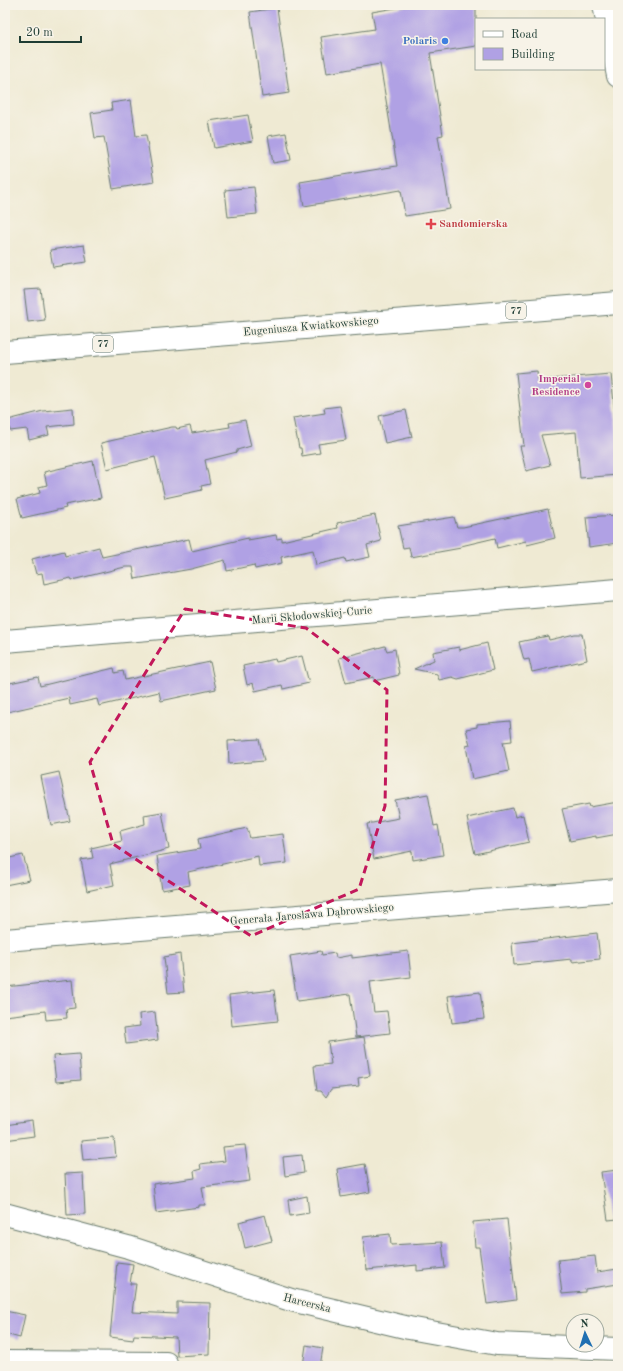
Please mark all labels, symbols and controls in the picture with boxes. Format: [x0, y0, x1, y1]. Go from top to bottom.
scale bar [20, 18, 81, 44]
legend [475, 18, 605, 70]
text: 20 m [26, 27, 53, 39]
text: Road [511, 29, 538, 41]
place label: Polaris [403, 36, 437, 47]
marker: Polaris [440, 36, 450, 46]
text: Building [511, 49, 555, 61]
marker: Sandomierska [426, 219, 436, 229]
place label: Sandomierska [439, 219, 508, 230]
road number: 77 [506, 303, 526, 319]
street label: Eugeniusza Kwiatkowskiego [243, 316, 379, 338]
road number: 77 [93, 336, 113, 352]
place label: Imperial Residence [531, 374, 581, 398]
marker: Imperial Residence [583, 380, 593, 390]
street label: Marii Skłodowskiej-Curie [251, 605, 373, 627]
street label: Generała Jarosława Dąbrowskiego [230, 902, 394, 928]
street label: Harcerska [282, 1293, 333, 1315]
north arrow [565, 1313, 605, 1353]
text: N [580, 1319, 590, 1330]

